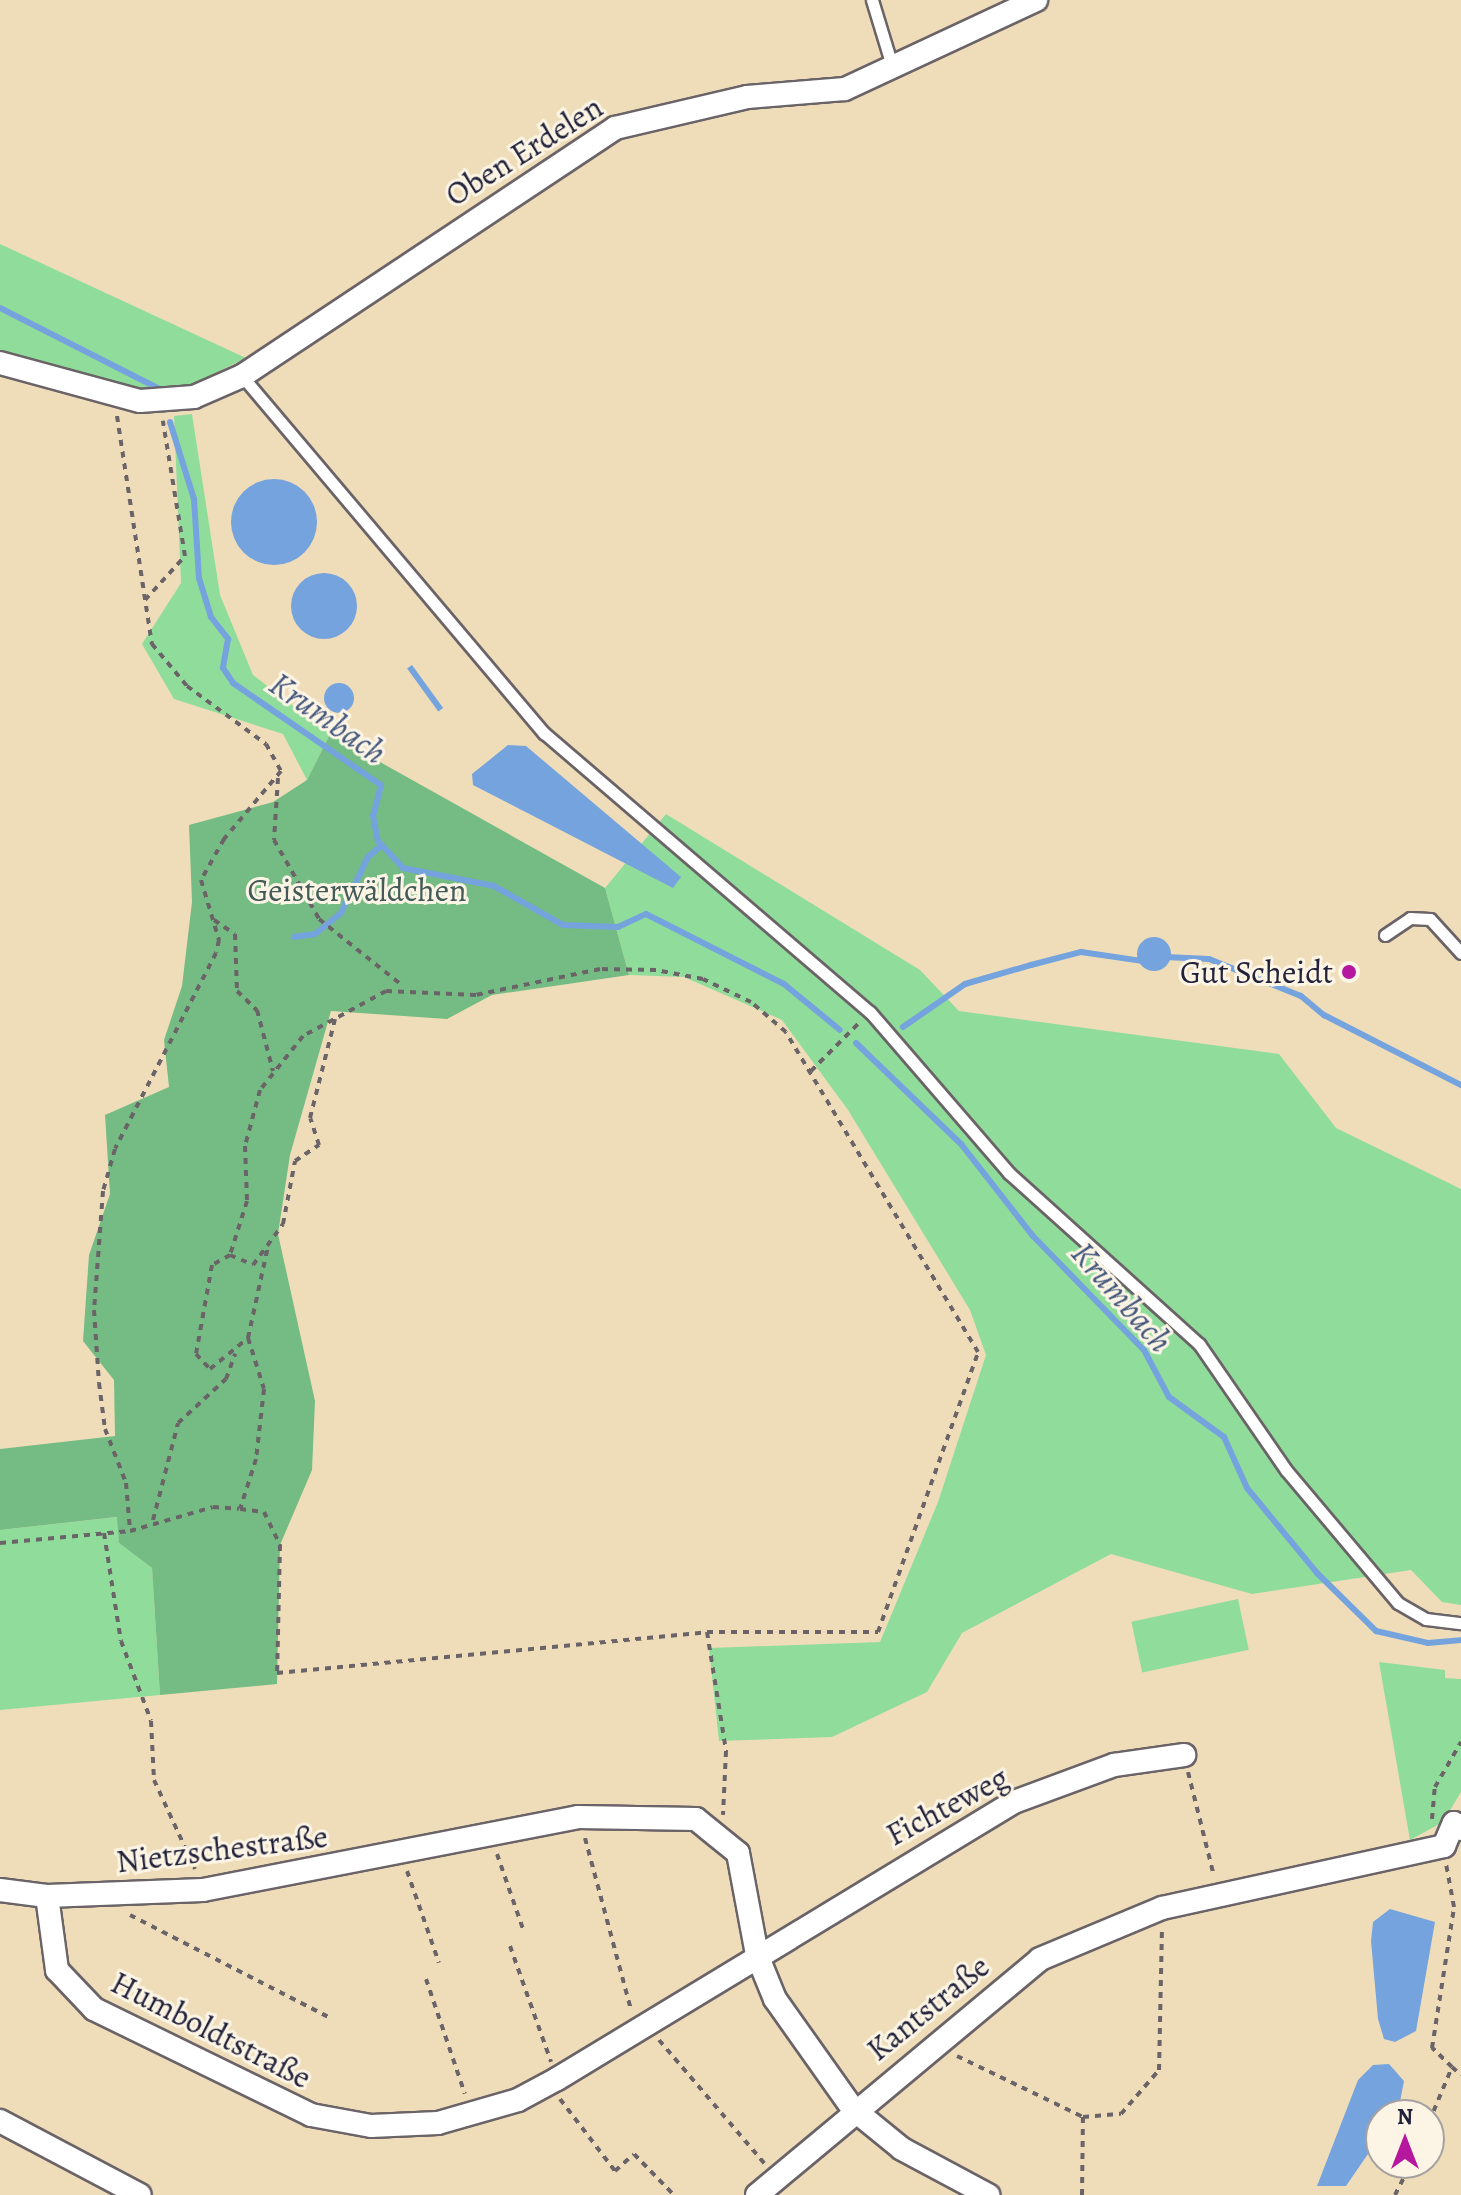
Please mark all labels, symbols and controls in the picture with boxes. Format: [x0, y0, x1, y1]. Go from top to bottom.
street label: Oben Erdelen [438, 88, 610, 214]
water label: Krumbach [262, 663, 394, 773]
park label: Geisterwäldchen [247, 871, 467, 909]
place label: Gut Scheidt [1180, 953, 1333, 991]
marker: Gut Scheidt [1340, 963, 1358, 981]
water label: Krumbach [1063, 1233, 1181, 1361]
street label: Fichteweg [880, 1758, 1014, 1854]
street label: Nietzschestraße [114, 1817, 330, 1881]
street label: Kantstraße [859, 1947, 997, 2069]
street label: Humboldtstraße [105, 1963, 317, 2097]
north arrow [1365, 2099, 1445, 2179]
text: N [1397, 2102, 1413, 2132]

